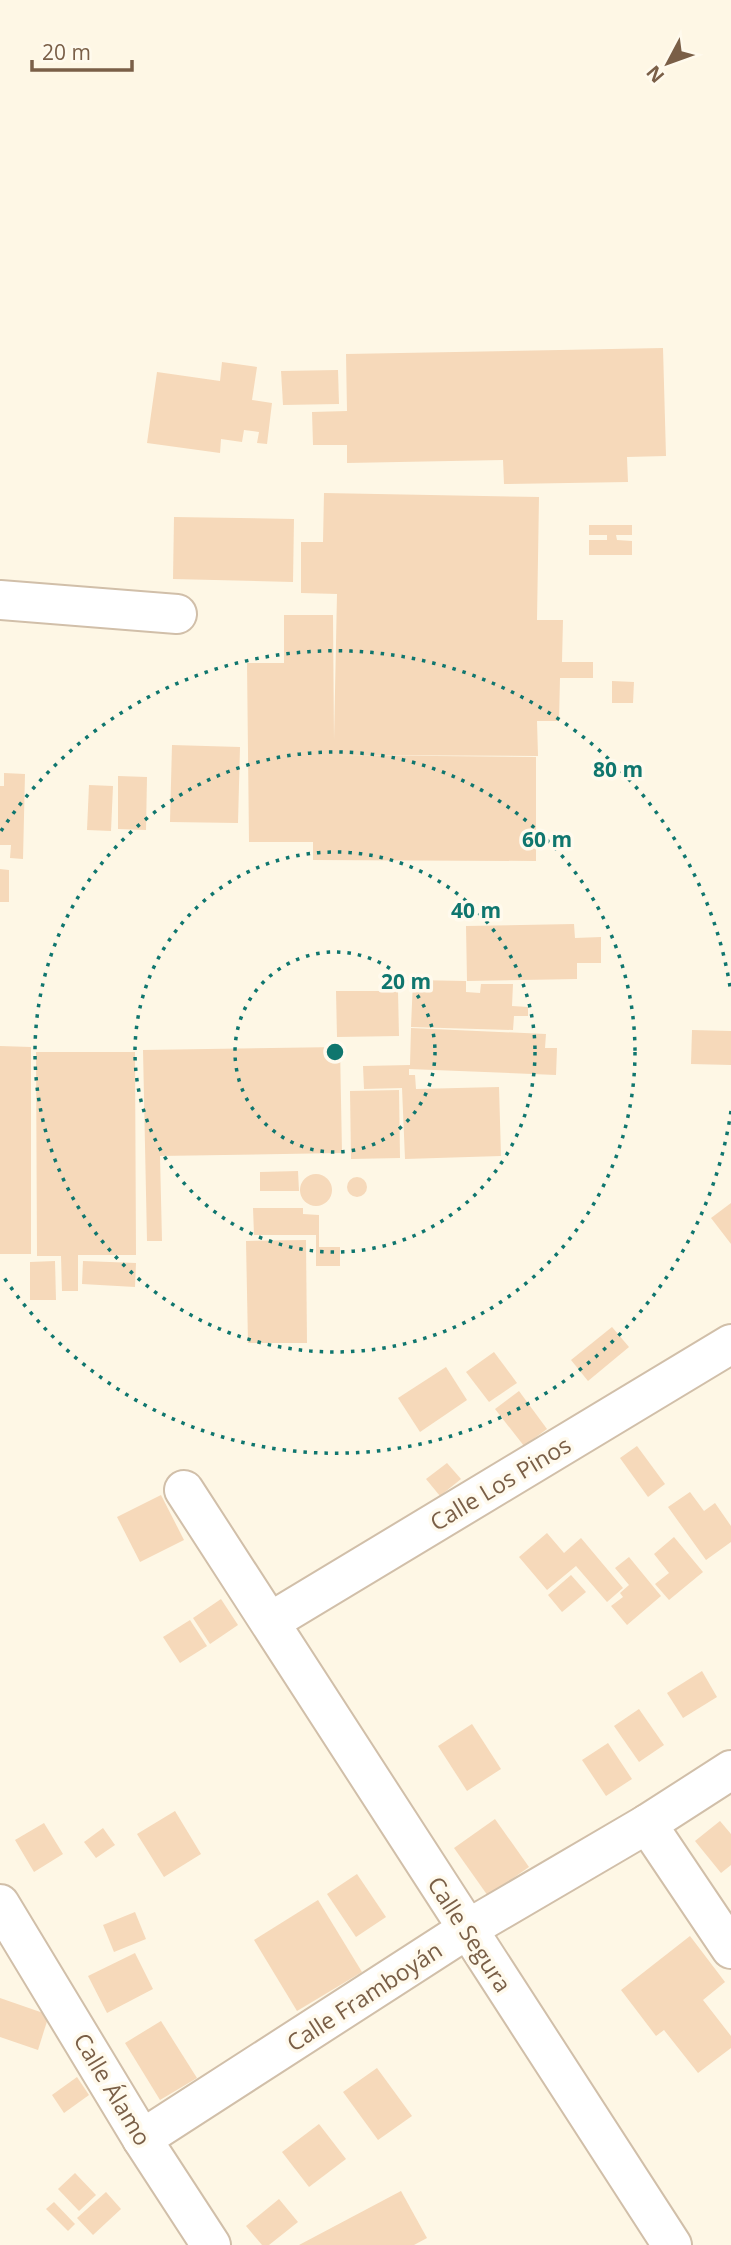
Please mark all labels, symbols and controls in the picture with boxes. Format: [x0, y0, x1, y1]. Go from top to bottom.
scale bar [32, 28, 131, 72]
north arrow [633, 28, 703, 98]
text: 20 m [42, 38, 91, 66]
text: N [640, 60, 670, 89]
text: 80 m [593, 755, 643, 783]
text: 60 m [522, 825, 572, 853]
text: 40 m [451, 896, 501, 924]
text: 20 m [381, 967, 431, 995]
centre of rings [323, 1040, 347, 1064]
street label: Calle Los Pinos [424, 1428, 576, 1538]
street label: Calle Segura [421, 1870, 519, 1998]
street label: Calle Framboyán [280, 1934, 448, 2058]
street label: Calle Álamo [67, 2027, 159, 2151]

